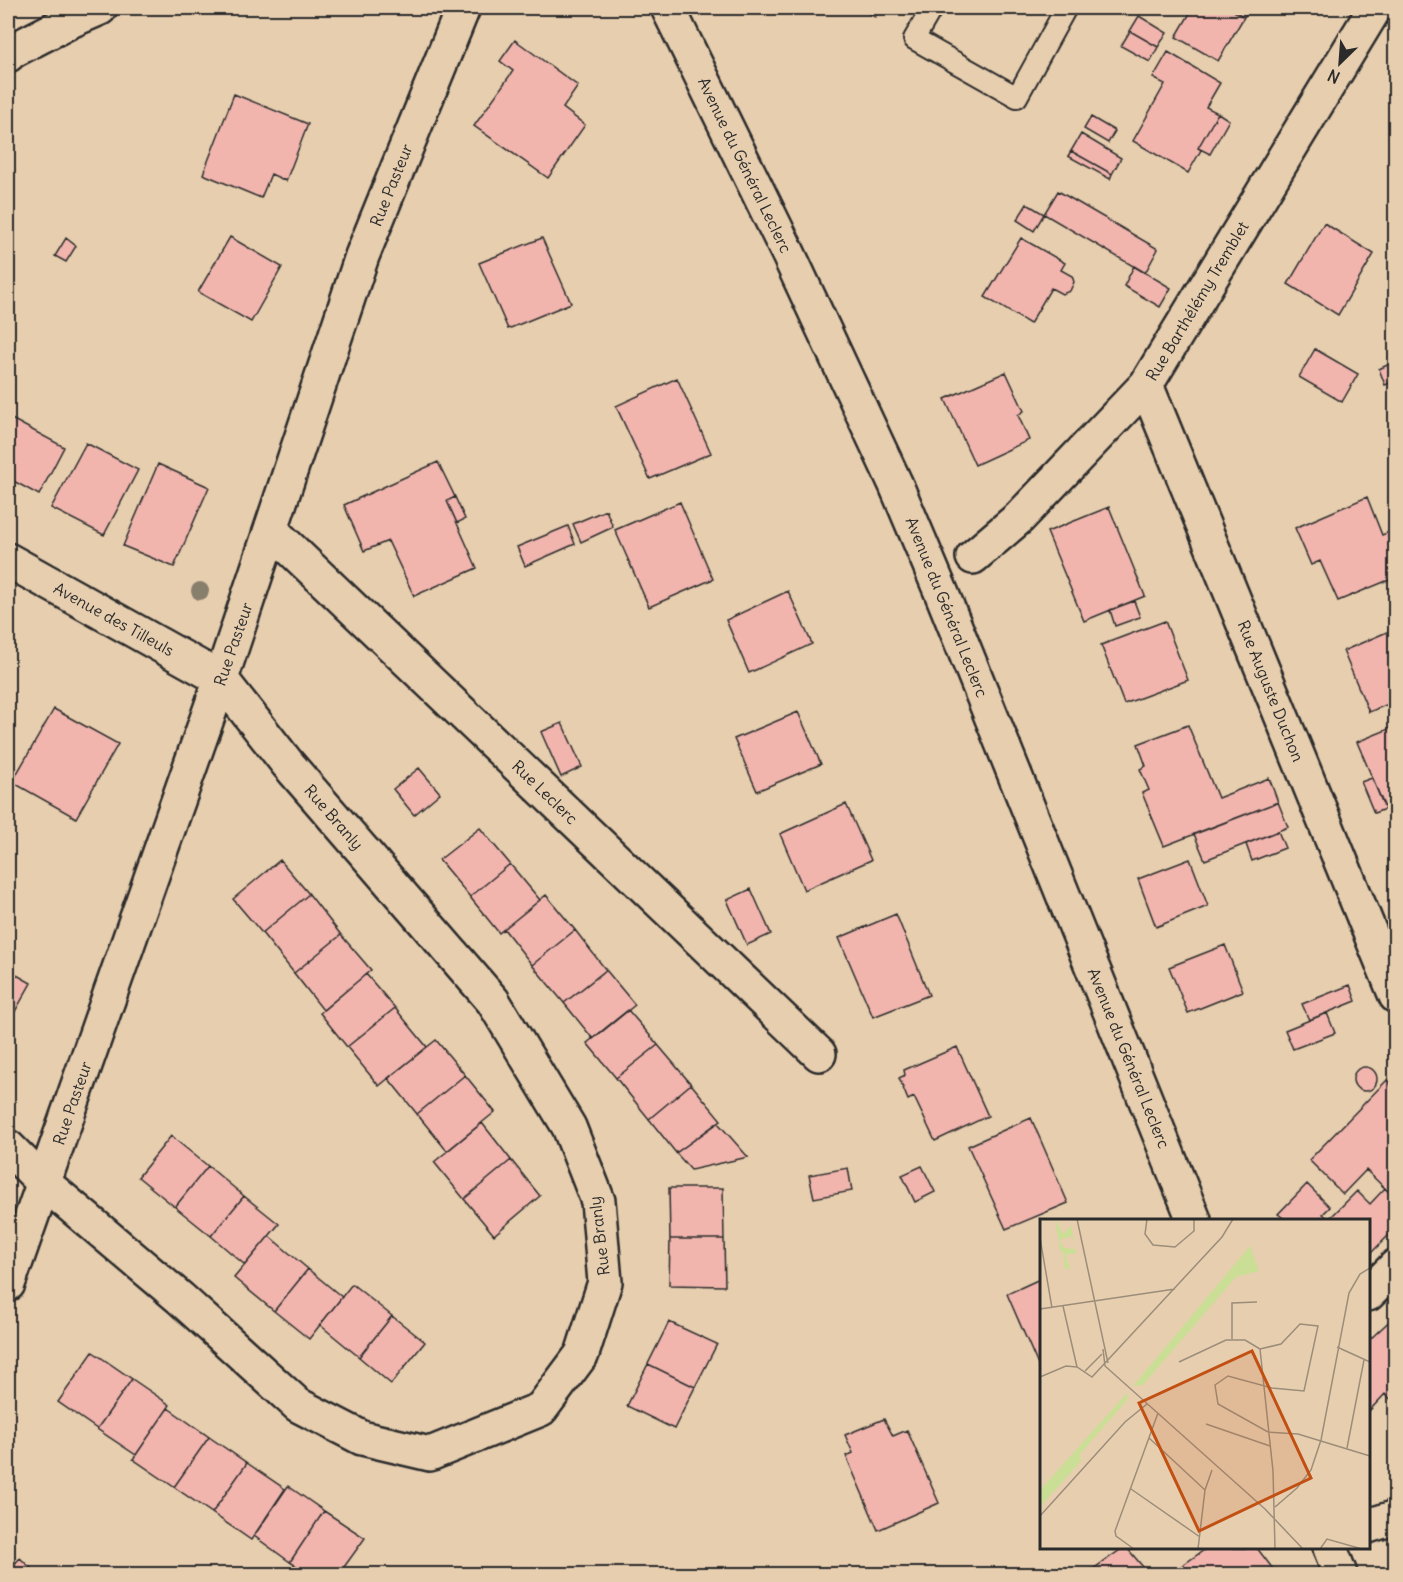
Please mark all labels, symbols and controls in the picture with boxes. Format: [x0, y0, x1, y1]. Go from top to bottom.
north arrow [1310, 33, 1370, 93]
text: N [1324, 65, 1343, 88]
street label: Avenue du Général Leclerc [694, 74, 796, 256]
street label: Rue Pasteur [365, 140, 417, 229]
street label: Rue Barthélémy Tremblet [1141, 217, 1253, 384]
street label: Avenue du Général Leclerc [902, 514, 992, 700]
street label: Avenue des Tilleuls [50, 578, 178, 660]
street label: Rue Pasteur [209, 599, 257, 688]
street label: Rue Auguste Duchon [1233, 617, 1309, 765]
street label: Rue Leclerc [508, 756, 582, 828]
street label: Rue Branly [300, 780, 368, 854]
street label: Avenue du Général Leclerc [1084, 965, 1174, 1151]
street label: Rue Pasteur [48, 1058, 96, 1147]
street label: Rue Branly [584, 1195, 614, 1277]
inset map [1040, 1219, 1370, 1549]

